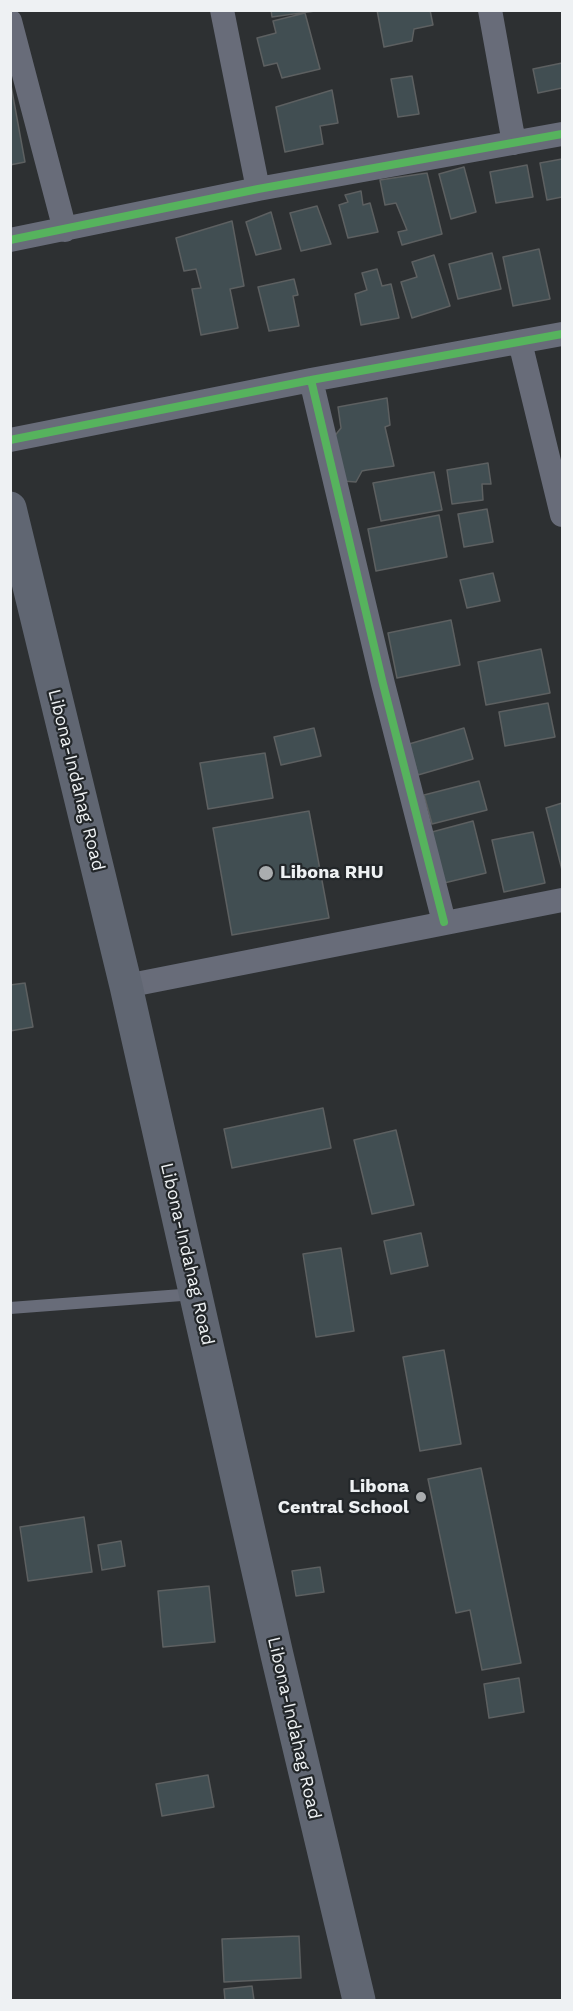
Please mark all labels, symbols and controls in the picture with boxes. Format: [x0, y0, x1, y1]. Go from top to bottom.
street label: Libona-Indahag Road [43, 687, 109, 873]
place label: Libona RHU [280, 862, 383, 884]
marker: Libona RHU [257, 864, 275, 882]
street label: Libona-Indahag Road [155, 1161, 219, 1347]
place label: Libona Central School [278, 1476, 409, 1518]
marker: Libona Central School [414, 1490, 428, 1504]
street label: Libona-Indahag Road [262, 1635, 326, 1821]

